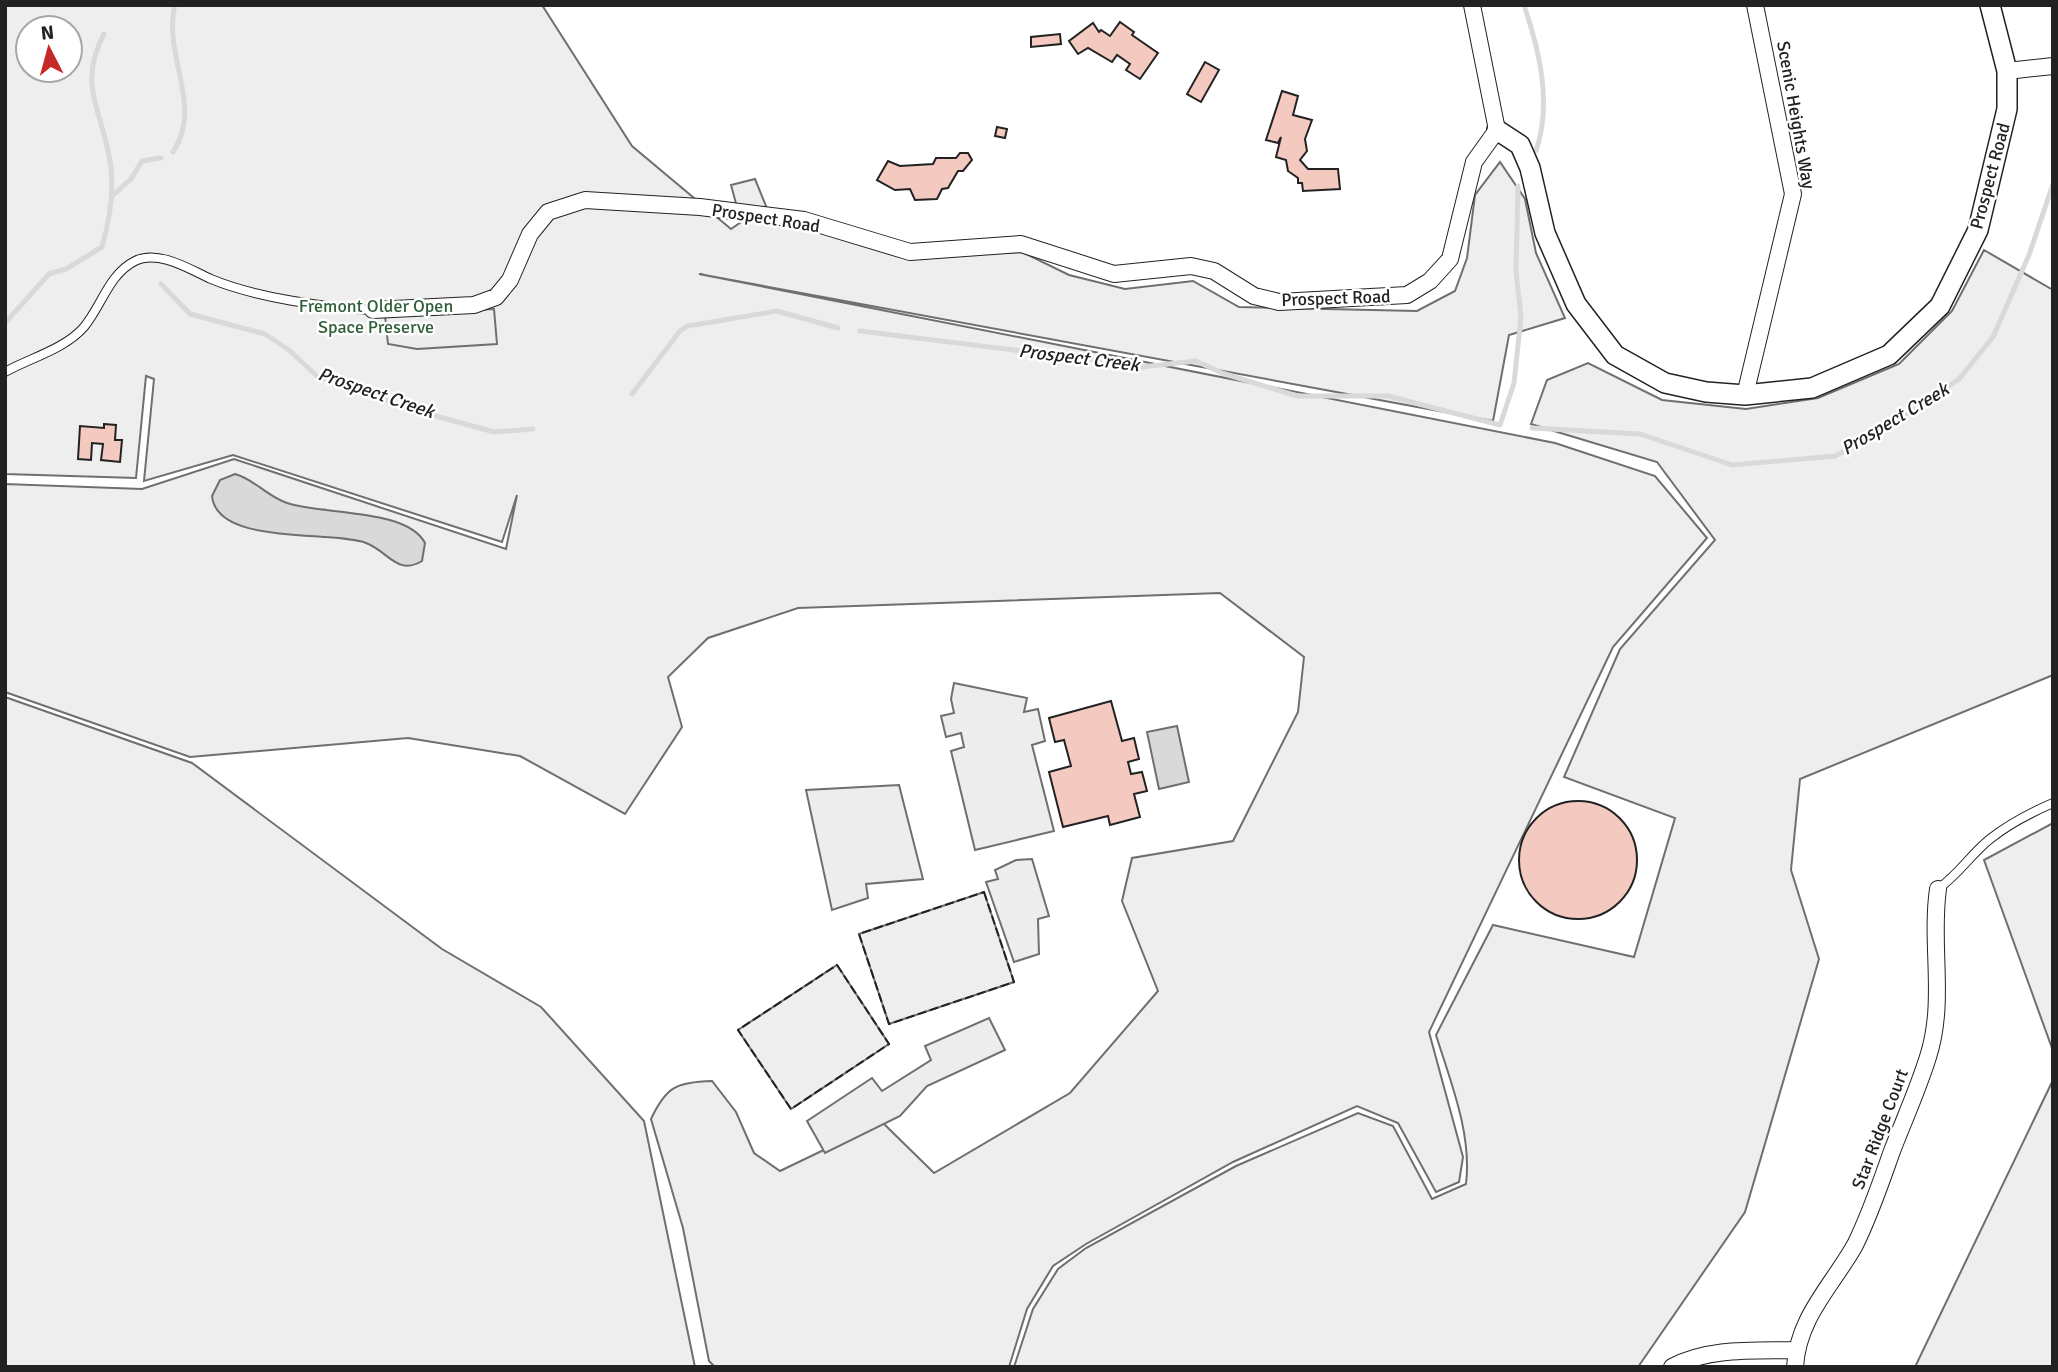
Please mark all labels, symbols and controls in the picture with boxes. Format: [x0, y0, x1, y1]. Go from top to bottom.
north arrow [14, 14, 84, 84]
text: N [40, 20, 55, 46]
street label: Scenic Heights Way [1772, 39, 1820, 191]
street label: Prospect Road [1965, 120, 2015, 232]
street label: Prospect Road [710, 199, 822, 237]
street label: Prospect Road [1281, 285, 1391, 311]
park label: Fremont Older Open Space Preserve [299, 295, 453, 338]
water label: Prospect Creek [1017, 339, 1142, 377]
water label: Prospect Creek [315, 362, 439, 425]
water label: Prospect Creek [1837, 377, 1954, 461]
street label: Star Ridge Court [1847, 1066, 1913, 1192]

